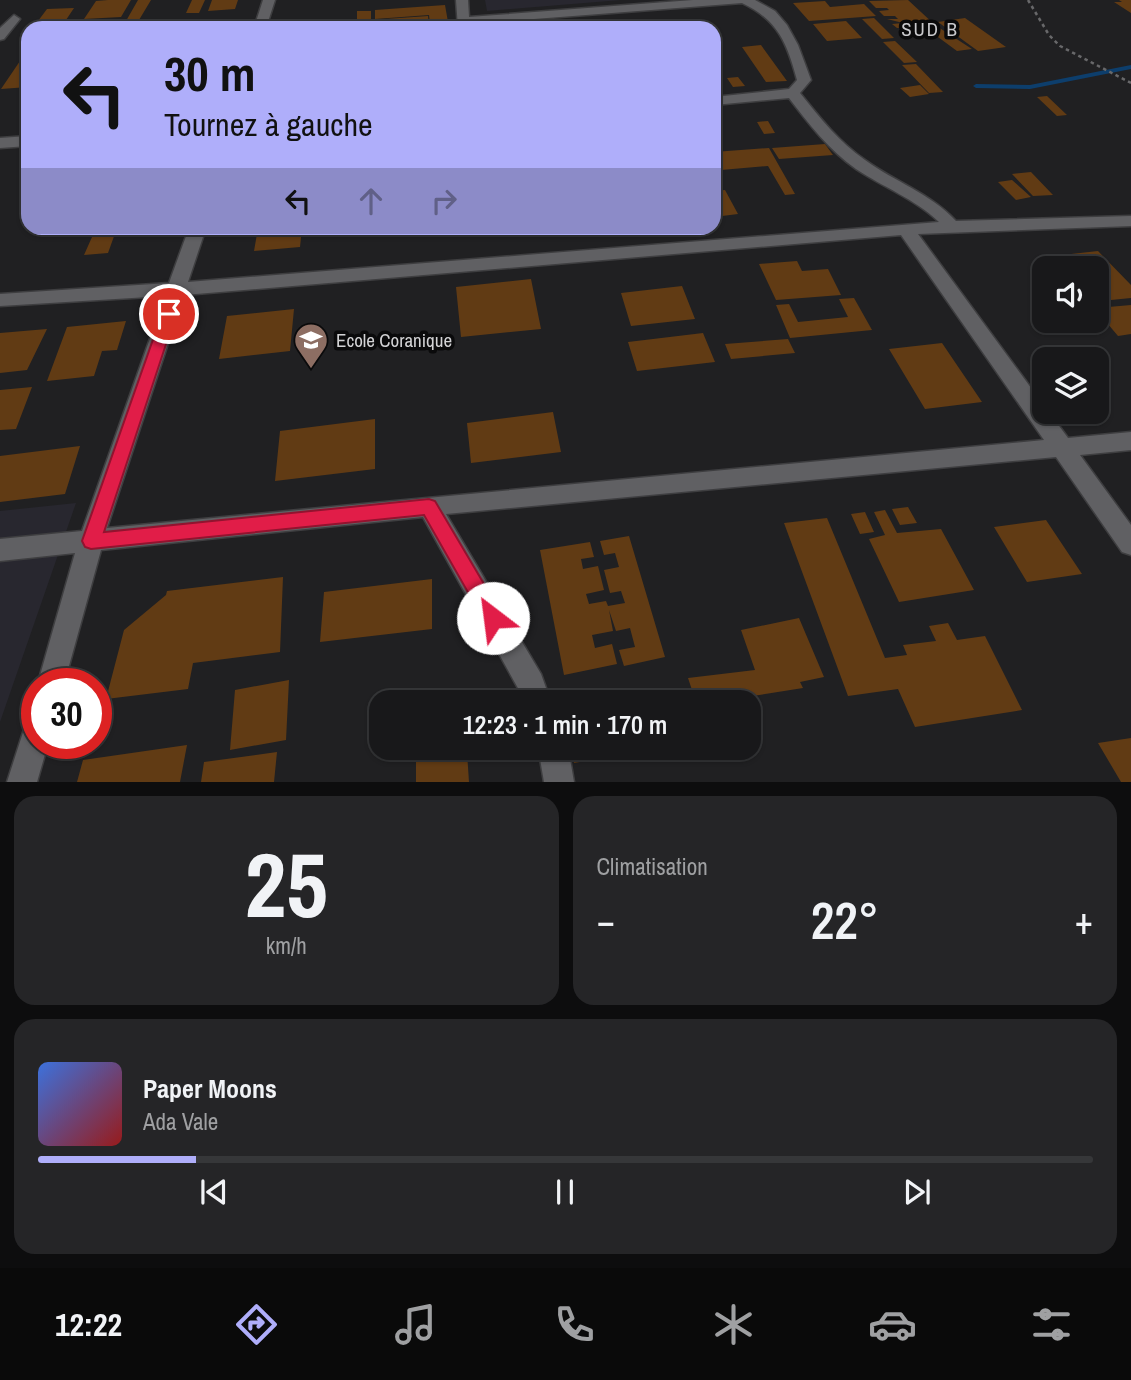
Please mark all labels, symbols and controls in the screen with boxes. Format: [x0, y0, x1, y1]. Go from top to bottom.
district label: SUD B [901, 16, 959, 42]
text: 30 m [164, 40, 256, 106]
icon: left [49, 49, 140, 140]
text: Tournez à gauche [164, 103, 373, 146]
icon: left [279, 182, 317, 220]
icon: ahead [352, 182, 390, 220]
icon: right [425, 182, 463, 220]
map controls [1032, 256, 1109, 424]
button: sound [1032, 256, 1109, 333]
pin [139, 284, 199, 344]
icon: arrive [150, 295, 188, 333]
school or university icon: Ecole Coranique [292, 321, 330, 370]
place label: Ecole Coranique [336, 327, 452, 353]
button: layers [1032, 347, 1109, 424]
position arrow [456, 581, 530, 655]
speed limit sign: 30 [21, 668, 112, 759]
text: 12:23 · 1 min · 170 m [463, 707, 667, 742]
text: 25 [245, 823, 328, 945]
text: Climatisation [597, 851, 708, 882]
text: 22° [811, 885, 879, 955]
text: − [597, 895, 615, 946]
text: + [1075, 895, 1093, 946]
text: km/h [266, 930, 307, 961]
text: Paper Moons [143, 1071, 277, 1106]
text: Ada Vale [143, 1106, 218, 1137]
icon: previous [195, 1173, 233, 1211]
icon: pause [546, 1173, 584, 1211]
icon: next [898, 1173, 936, 1211]
icon: directions [232, 1300, 281, 1349]
icon: music [391, 1300, 440, 1349]
icon: phone [550, 1300, 599, 1349]
icon: climate [709, 1300, 758, 1349]
icon: car [868, 1300, 917, 1349]
icon: filters [1027, 1300, 1076, 1349]
text: 12:22 [55, 1303, 122, 1346]

